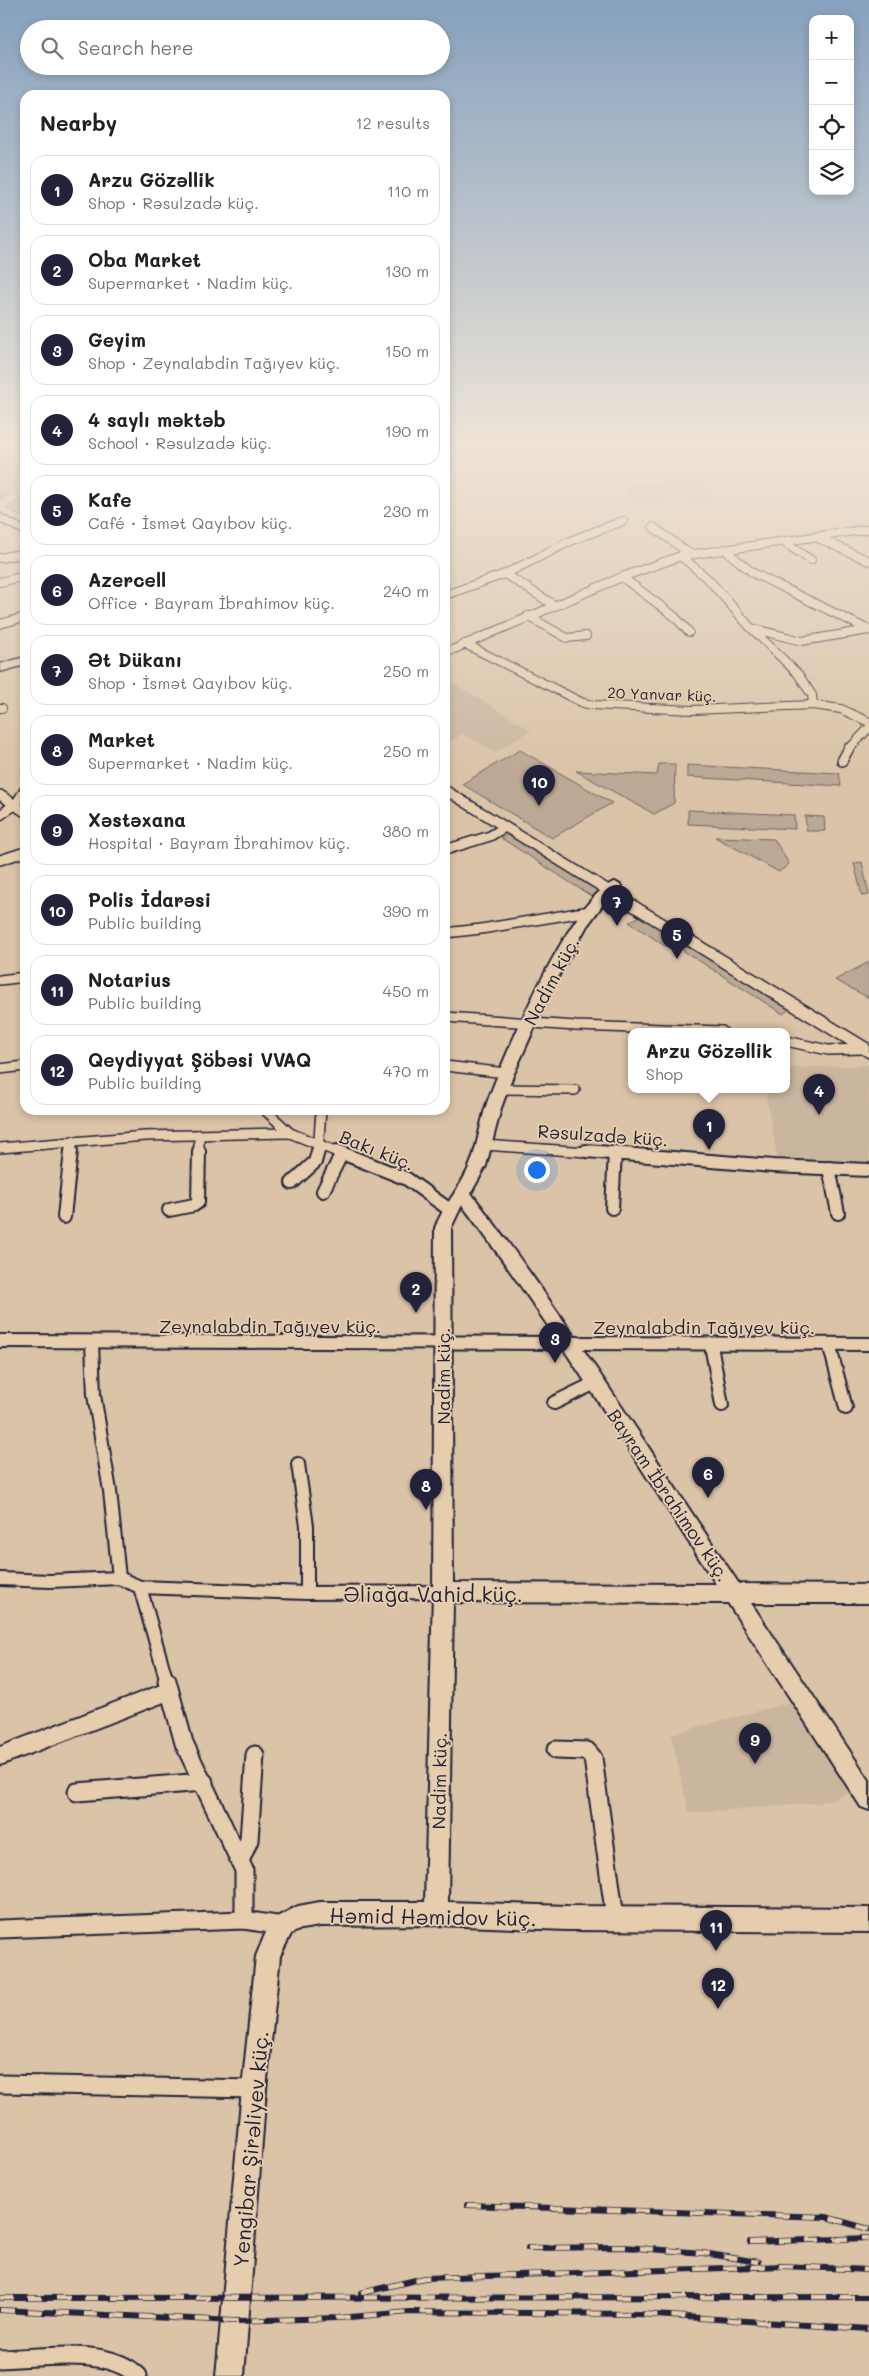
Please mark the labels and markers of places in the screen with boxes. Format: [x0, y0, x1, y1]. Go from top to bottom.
pin: 10 [523, 765, 555, 806]
pin: 7 [601, 885, 633, 926]
pin: 5 [661, 918, 693, 959]
pin: 4 [803, 1074, 835, 1115]
pin: 1 [693, 1109, 725, 1150]
pin: 2 [400, 1272, 432, 1313]
pin: 3 [539, 1322, 571, 1363]
pin: 6 [692, 1457, 724, 1498]
pin: 8 [410, 1469, 442, 1510]
pin: 9 [739, 1723, 771, 1764]
pin: 11 [700, 1910, 732, 1951]
pin: 12 [702, 1968, 734, 2009]

